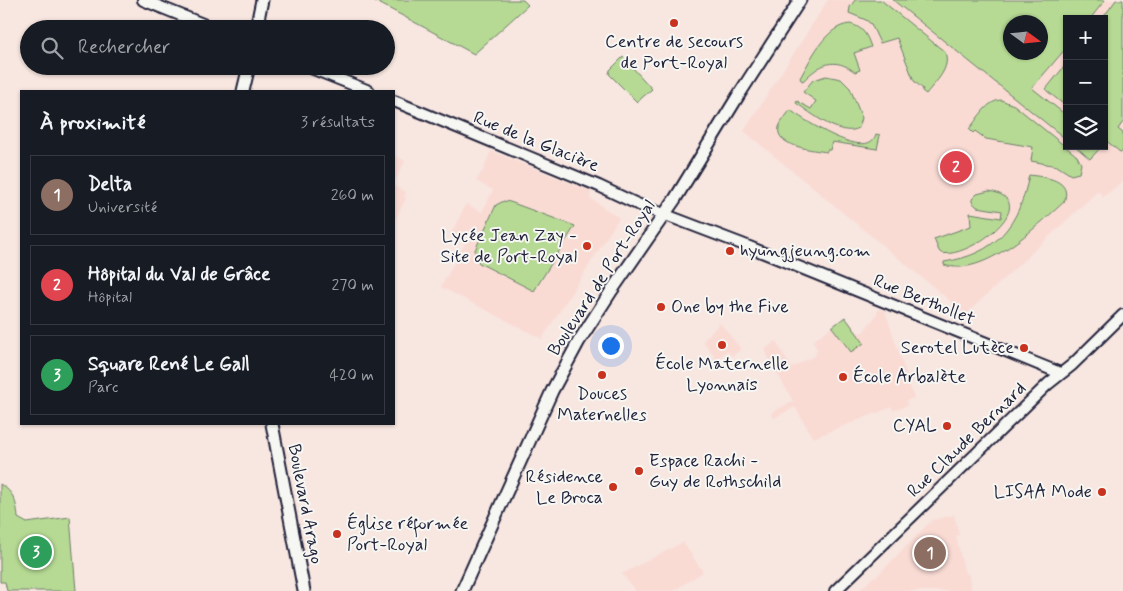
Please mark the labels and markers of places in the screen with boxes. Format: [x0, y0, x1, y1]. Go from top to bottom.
marker: Centre de secours de Port-Royal [668, 17, 680, 29]
place label: Centre de secours de Port-Royal [605, 30, 743, 75]
pin: 2 [940, 148, 972, 186]
place label: Lycée Jean Zay - Site de Port-Royal [440, 224, 577, 269]
place label: hyungjeung.com [740, 239, 871, 263]
marker: Lycée Jean Zay - Site de Port-Royal [581, 240, 593, 252]
marker: hyungjeung.com [724, 245, 736, 257]
place label: One by the Five [671, 295, 789, 319]
marker: One by the Five [655, 301, 667, 313]
place label: Serotel Lutèce [901, 336, 1014, 360]
marker: École Maternelle Lyonnais [716, 339, 728, 351]
marker: Serotel Lutèce [1018, 342, 1030, 354]
place label: École Maternelle Lyonnais [655, 352, 789, 397]
place label: École Arbalète [853, 365, 966, 389]
marker: Douces Maternelles [596, 369, 608, 381]
marker: École Arbalète [837, 371, 849, 383]
place label: Douces Maternelles [557, 382, 647, 427]
place label: CYAL [893, 414, 937, 438]
marker: CYAL [941, 420, 953, 432]
place label: Espace Rachi - Guy de Rothschild [649, 449, 781, 494]
place label: Résidence Le Broca [525, 465, 603, 510]
marker: Espace Rachi - Guy de Rothschild [633, 465, 645, 477]
place label: LISAA Mode [994, 480, 1092, 504]
marker: Résidence Le Broca [607, 481, 619, 493]
marker: LISAA Mode [1096, 486, 1108, 498]
place label: Église réformée Port-Royal [347, 512, 468, 557]
marker: Église réformée Port-Royal [331, 528, 343, 540]
pin: 3 [20, 533, 52, 571]
pin: 1 [914, 534, 946, 572]

